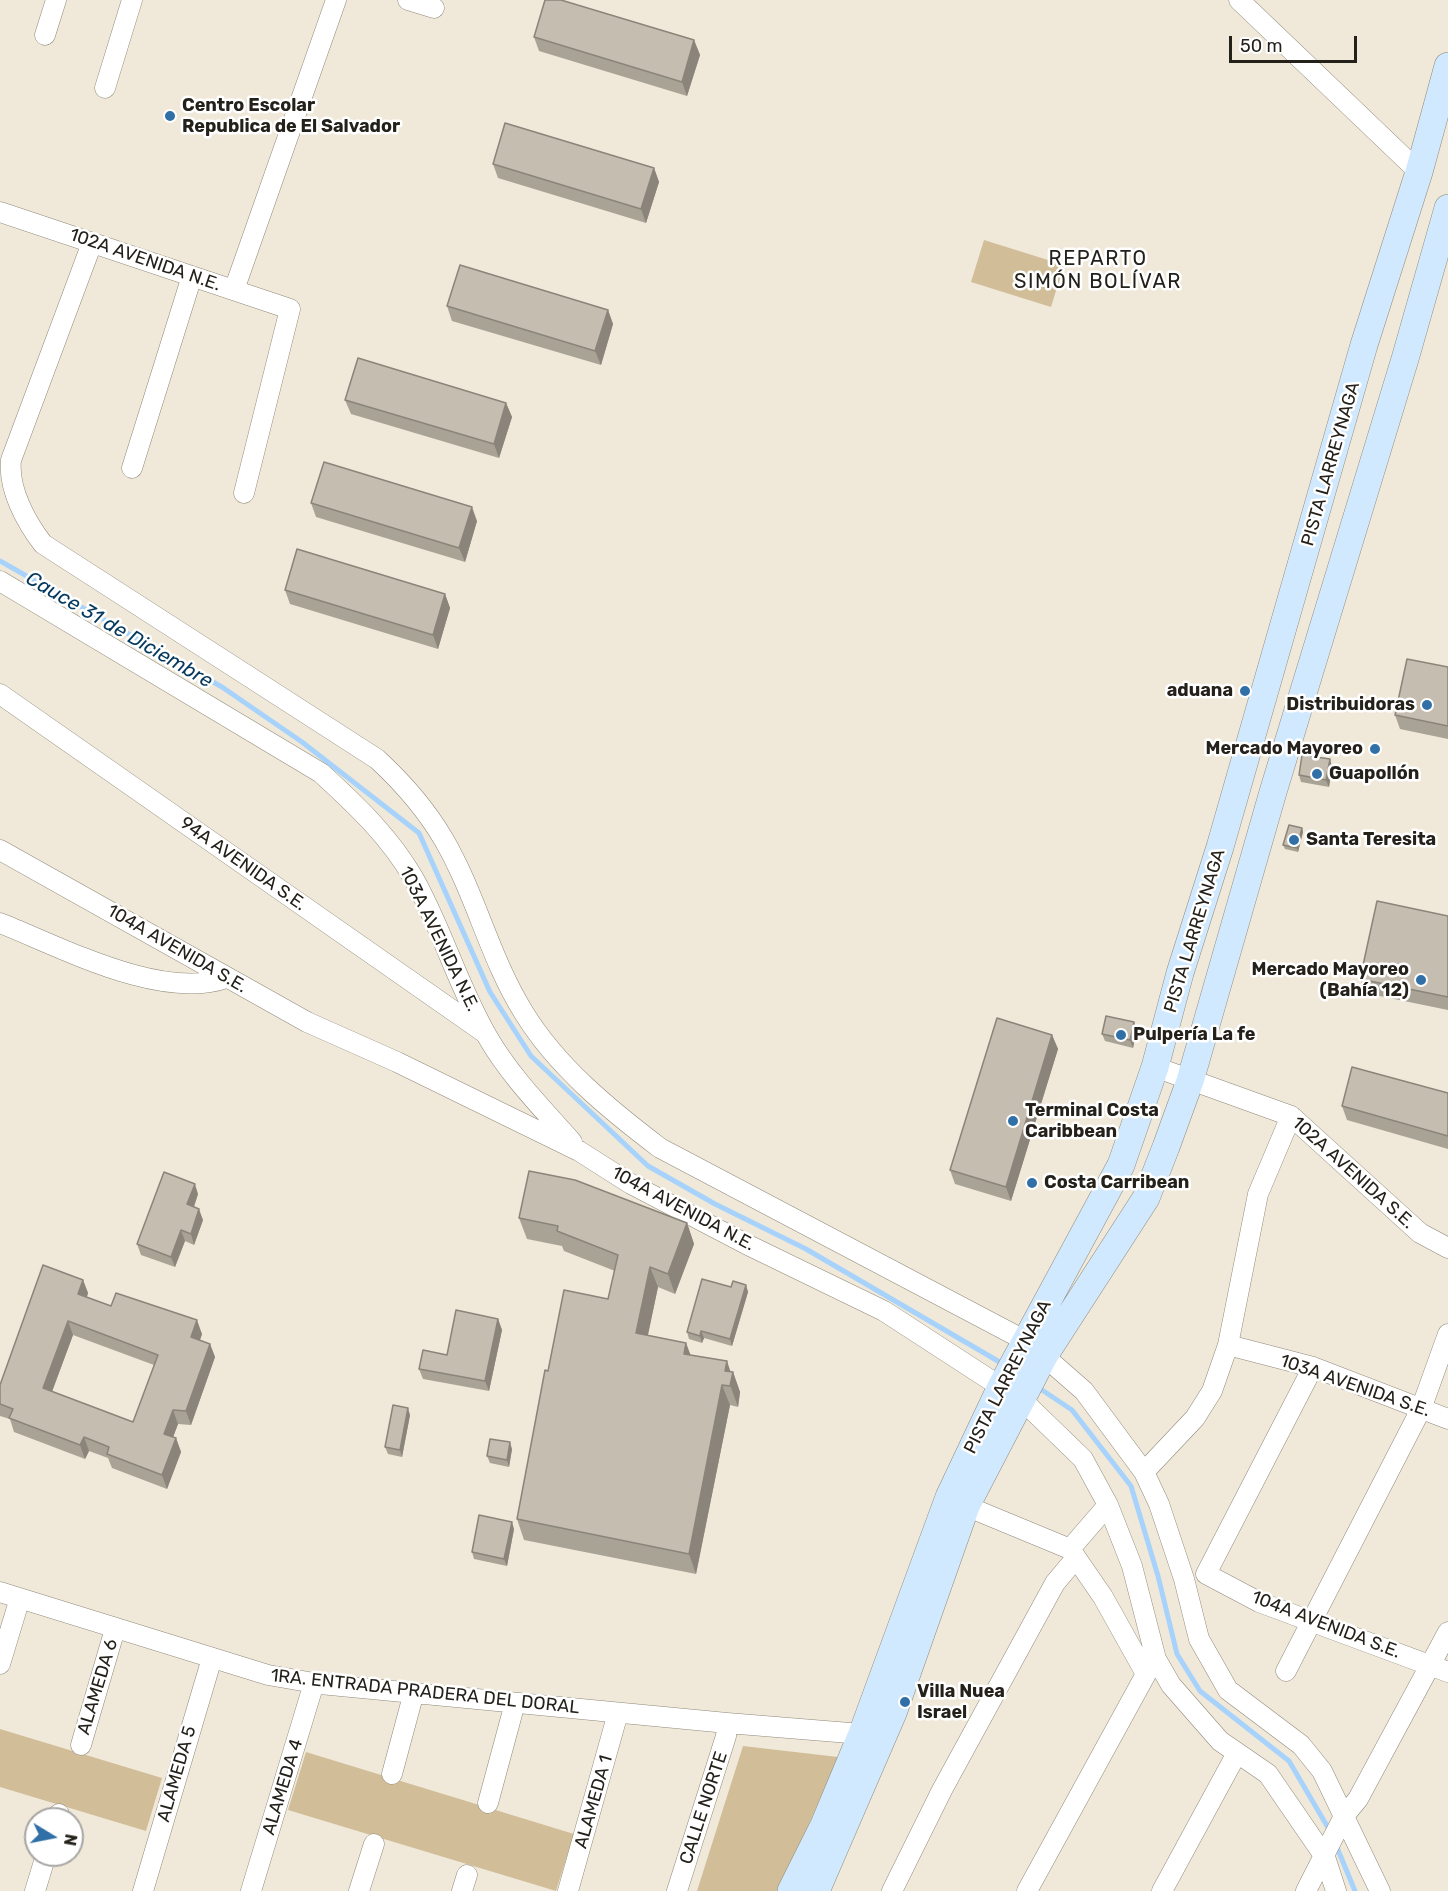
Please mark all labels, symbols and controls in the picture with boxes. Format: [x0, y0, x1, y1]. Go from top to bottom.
scale bar [1232, 24, 1360, 62]
text: 50 m [1240, 35, 1283, 57]
place label: Centro Escolar Republica de El Salvador [182, 95, 400, 138]
marker: Centro Escolar Republica de El Salvador [163, 109, 177, 123]
street label: 102A AVENIDA N.E. [67, 224, 223, 296]
district label: REPARTO SIMÓN BOLÍVAR [1014, 247, 1182, 294]
street label: PISTA LARREYNAGA [1297, 379, 1365, 549]
water label: Cauce 31 de Diciembre [21, 567, 217, 693]
place label: aduana [1167, 680, 1233, 702]
marker: aduana [1238, 684, 1252, 698]
place label: Distribuidoras [1286, 694, 1415, 716]
marker: Distribuidoras [1420, 698, 1434, 712]
place label: Mercado Mayoreo [1206, 738, 1363, 760]
marker: Mercado Mayoreo [1368, 742, 1382, 756]
place label: Guapollón [1329, 763, 1419, 785]
marker: Guapollón [1310, 767, 1324, 781]
street label: 94A AVENIDA S.E. [176, 812, 310, 916]
place label: Santa Teresita [1306, 829, 1436, 851]
marker: Santa Teresita [1287, 833, 1301, 847]
street label: PISTA LARREYNAGA [1160, 847, 1230, 1015]
street label: 103A AVENIDA N.E. [395, 863, 483, 1015]
street label: 104A AVENIDA S.E. [103, 900, 251, 998]
place label: Mercado Mayoreo (Bahía 12) [1252, 959, 1409, 1002]
marker: Mercado Mayoreo (Bahía 12) [1414, 973, 1428, 987]
place label: Pulpería La fe [1133, 1024, 1255, 1046]
marker: Pulpería La fe [1114, 1028, 1128, 1042]
place label: Terminal Costa Caribbean [1025, 1100, 1159, 1142]
street label: 102A AVENIDA S.E. [1287, 1112, 1419, 1234]
marker: Terminal Costa Caribbean [1006, 1114, 1020, 1128]
street label: 104A AVENIDA N.E. [608, 1162, 758, 1256]
place label: Costa Carribean [1044, 1172, 1189, 1194]
marker: Costa Carribean [1025, 1176, 1039, 1190]
street label: PISTA LARREYNAGA [960, 1296, 1056, 1458]
street label: 103A AVENIDA S.E. [1277, 1350, 1433, 1422]
street label: 104A AVENIDA S.E. [1248, 1587, 1404, 1663]
street label: ALAMEDA 6 [73, 1637, 123, 1737]
street label: 1RA. ENTRADA PRADERA DEL DORAL [270, 1665, 580, 1719]
place label: Villa Nuea Israel [917, 1681, 1005, 1724]
marker: Villa Nuea Israel [898, 1695, 912, 1709]
street label: ALAMEDA 5 [153, 1724, 201, 1824]
street label: ALAMEDA 4 [258, 1736, 308, 1838]
street label: CALLE NORTE [676, 1749, 732, 1867]
street label: ALAMEDA 1 [570, 1753, 618, 1851]
north arrow [24, 1807, 84, 1867]
text: N [60, 1833, 81, 1847]

